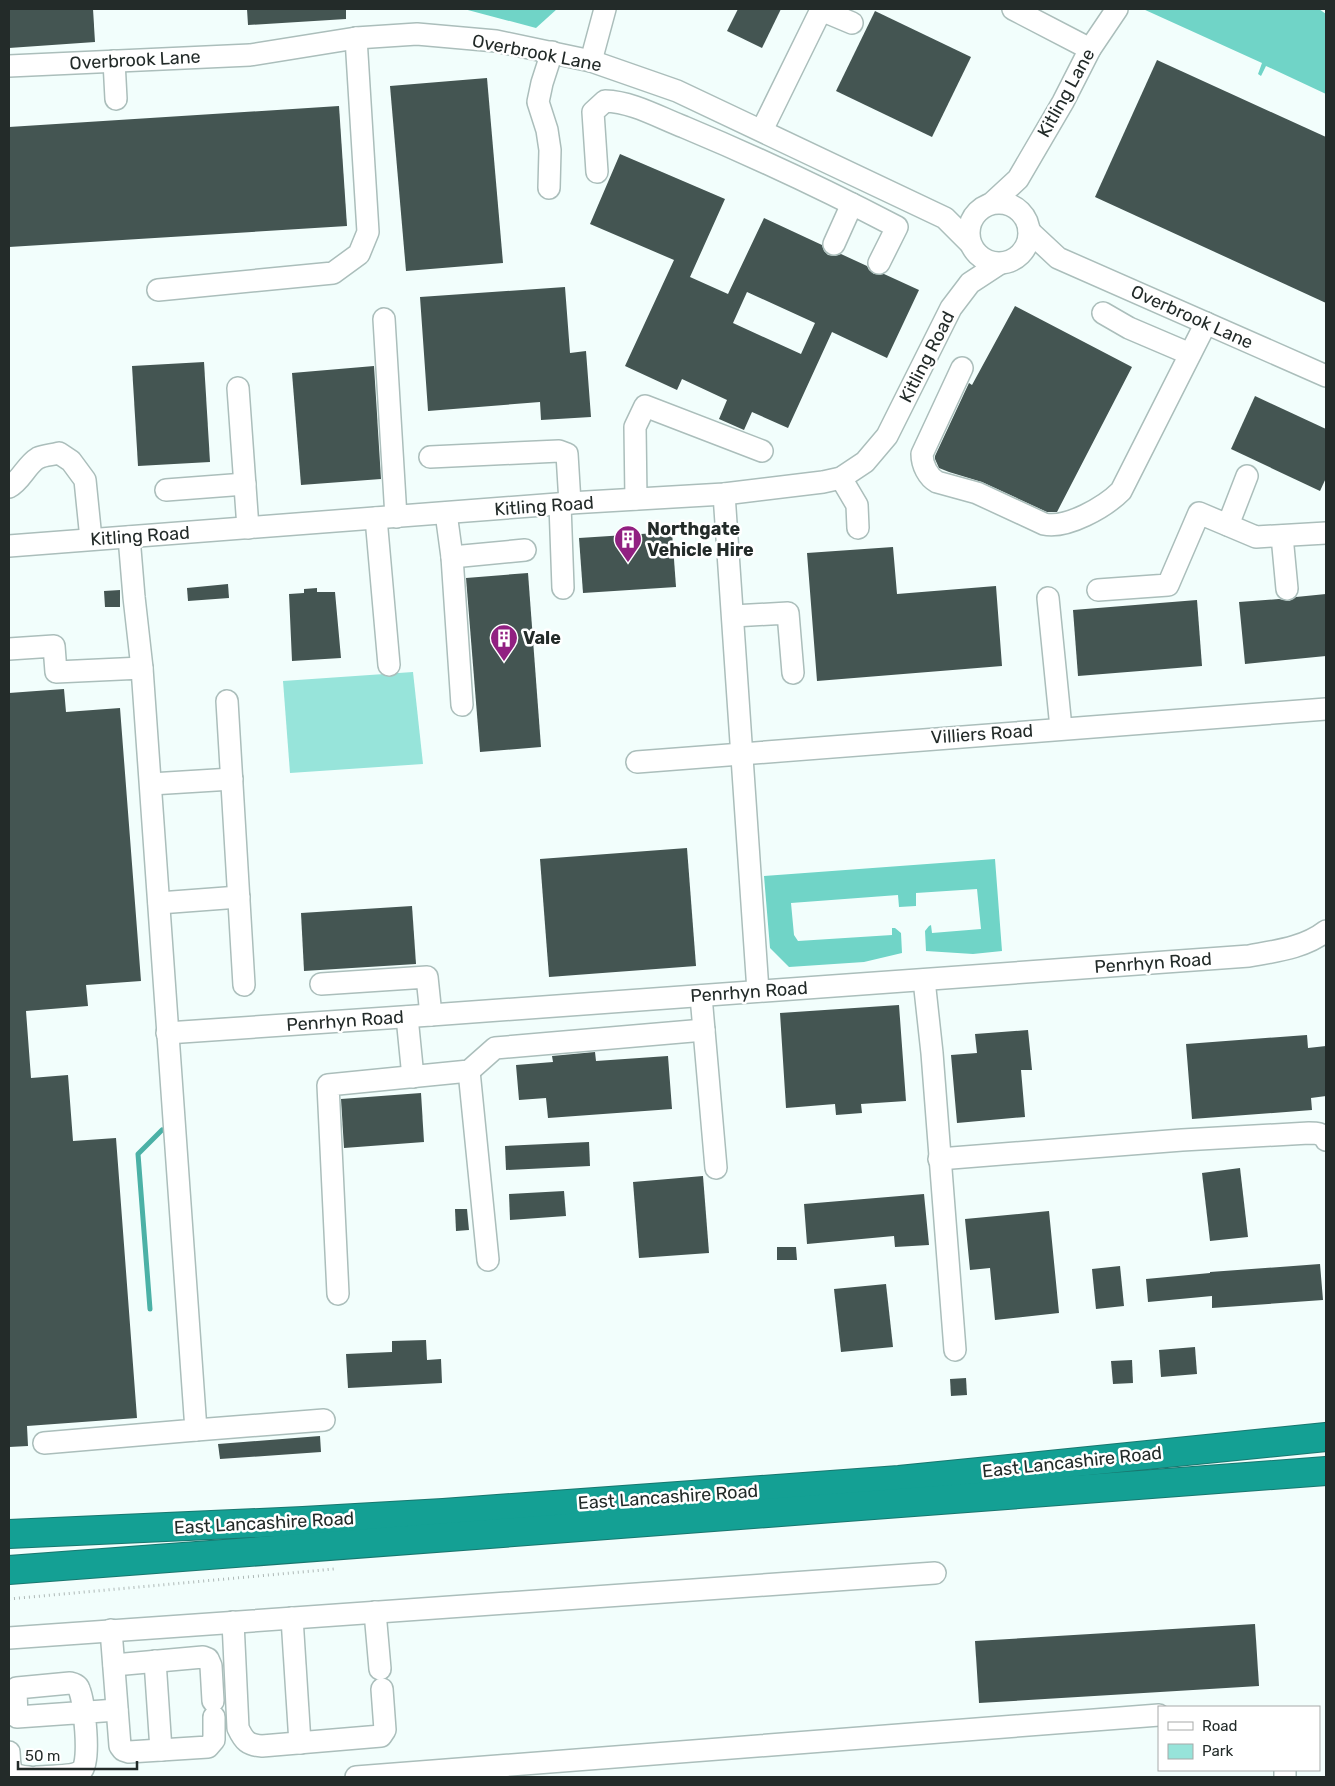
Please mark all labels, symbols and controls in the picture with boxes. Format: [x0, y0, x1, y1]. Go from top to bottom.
street label: Overbrook Lane [470, 30, 604, 76]
street label: Kitling Lane [1033, 45, 1099, 141]
street label: Overbrook Lane [69, 46, 201, 74]
street label: Overbrook Lane [1128, 280, 1256, 354]
street label: Kitling Road [895, 308, 959, 406]
street label: Kitling Road [494, 492, 594, 520]
place label: Northgate Vehicle Hire [647, 518, 754, 561]
street label: Kitling Road [90, 522, 190, 550]
building icon: Northgate Vehicle Hire [613, 524, 643, 563]
building icon: Vale [489, 623, 519, 662]
place label: Vale [523, 627, 561, 649]
street label: Villiers Road [930, 719, 1034, 749]
street label: Penrhyn Road [1093, 948, 1213, 978]
street label: Penrhyn Road [689, 977, 809, 1007]
street label: Penrhyn Road [285, 1006, 405, 1036]
street label: East Lancashire Road [981, 1442, 1163, 1482]
street label: East Lancashire Road [577, 1480, 759, 1514]
street label: East Lancashire Road [173, 1507, 355, 1539]
legend [1158, 1706, 1320, 1771]
text: Road [1202, 1717, 1238, 1735]
scale bar [18, 1738, 136, 1770]
text: Park [1202, 1742, 1233, 1760]
text: 50 m [25, 1747, 60, 1765]

